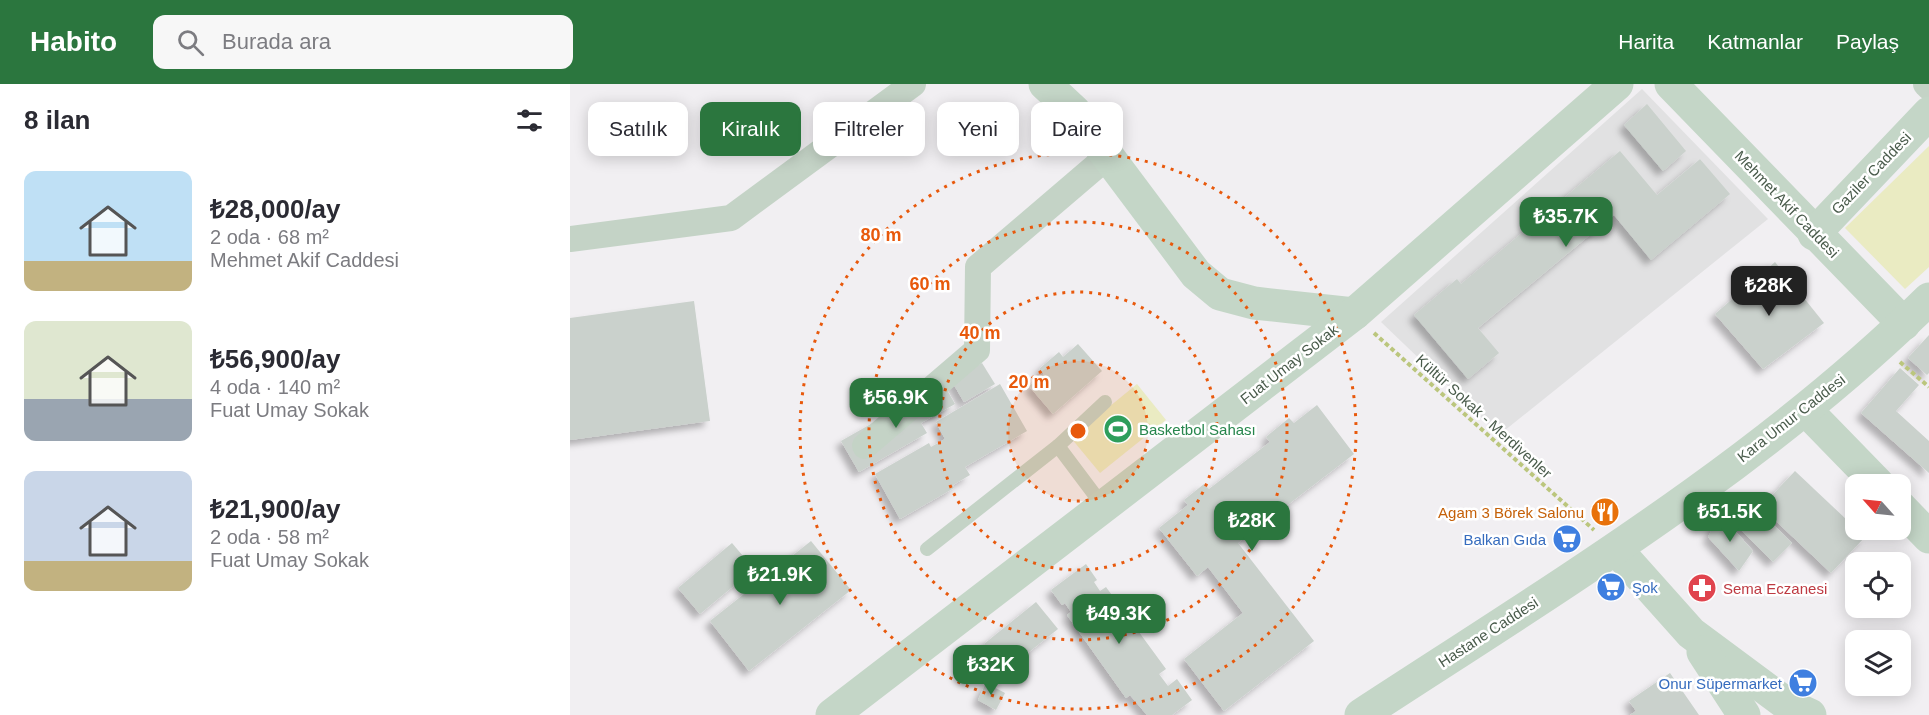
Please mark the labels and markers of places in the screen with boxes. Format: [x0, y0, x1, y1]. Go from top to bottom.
pin: ₺35.7K [1517, 197, 1615, 248]
pin: ₺28K [1733, 266, 1805, 317]
pin: ₺56.9K [847, 378, 945, 429]
sports icon: Basketbol Sahası [1102, 413, 1134, 445]
centre of rings [1068, 421, 1088, 441]
place label: Basketbol Sahası [1139, 421, 1256, 438]
pin: ₺51.5K [1681, 492, 1779, 543]
restaurant icon: Agam 3 Börek Salonu [1589, 496, 1621, 528]
pin: ₺28K [1216, 501, 1288, 552]
place label: Agam 3 Börek Salonu [1438, 504, 1584, 521]
supermarket icon: Balkan Gıda [1551, 523, 1583, 555]
place label: Balkan Gıda [1463, 531, 1547, 548]
pin: ₺21.9K [731, 555, 829, 606]
supermarket icon: Şok [1595, 571, 1627, 603]
pharmacy icon: Sema Eczanesi [1686, 572, 1718, 604]
place label: Şok [1632, 579, 1658, 596]
place label: Sema Eczanesi [1723, 580, 1827, 597]
pin: ₺49.3K [1070, 594, 1168, 645]
pin: ₺32K [955, 645, 1027, 696]
supermarket icon: Onur Süpermarket [1787, 667, 1819, 699]
place label: Onur Süpermarket [1659, 675, 1783, 692]

